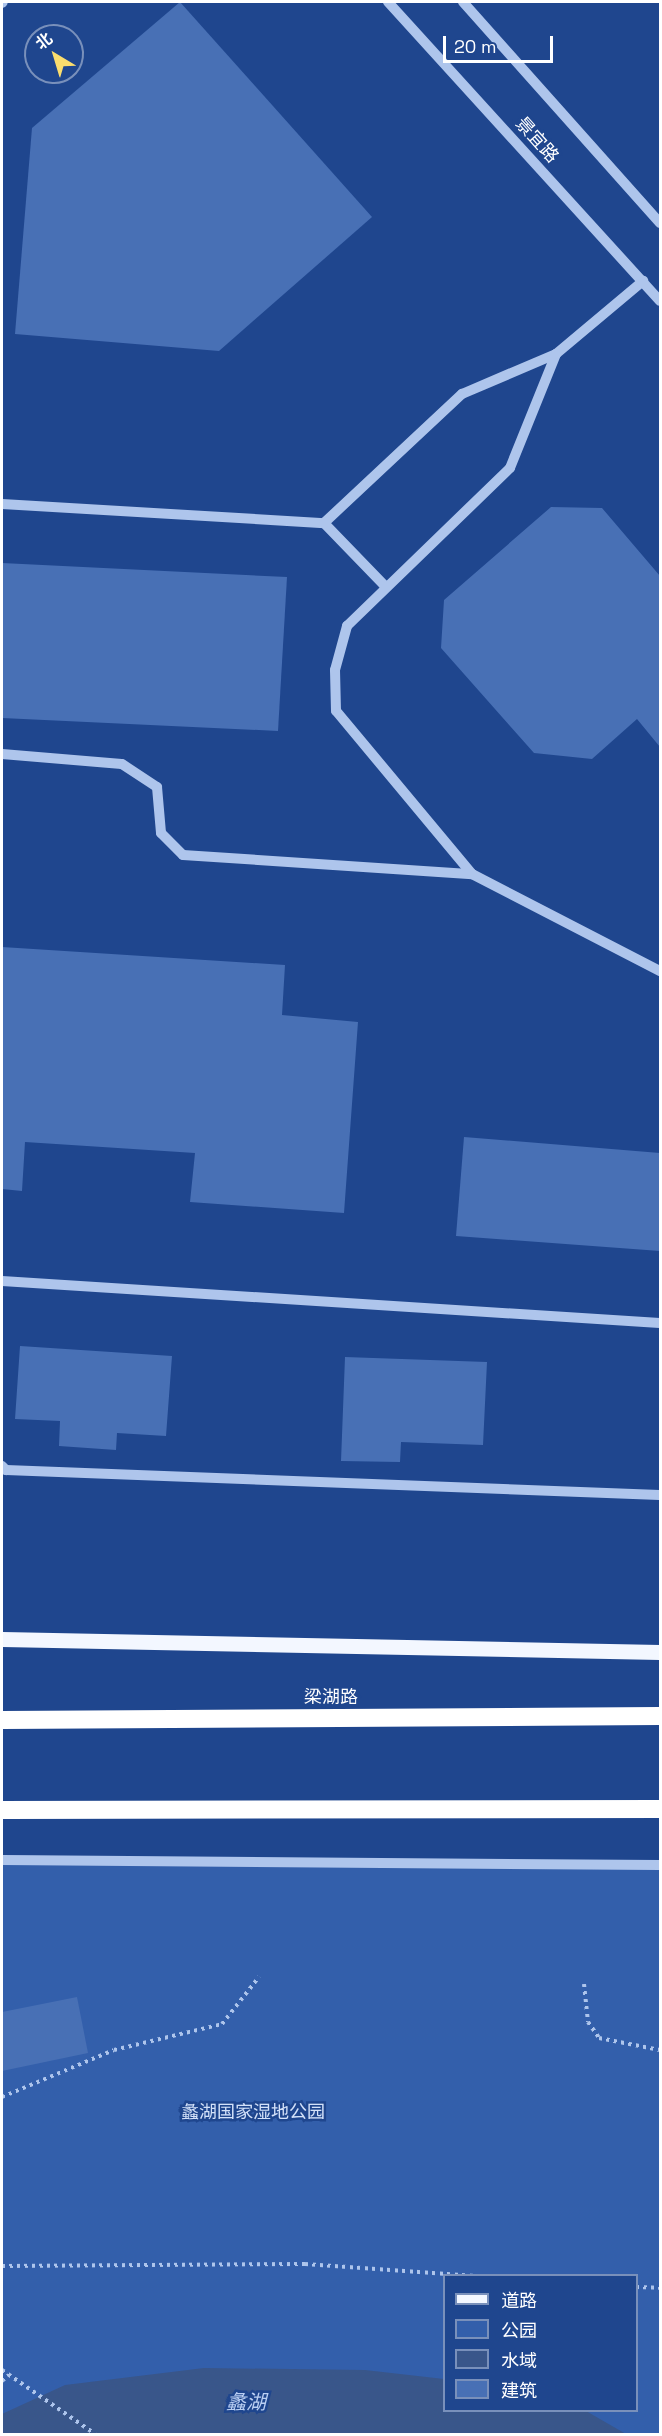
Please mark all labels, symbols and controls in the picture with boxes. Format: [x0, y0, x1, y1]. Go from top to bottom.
north arrow [24, 24, 84, 84]
scale bar [446, 24, 556, 62]
text: 北 [31, 28, 57, 54]
text: 20 m [454, 35, 497, 58]
street label: 景宜路 [511, 113, 563, 167]
street label: 梁湖路 [304, 1686, 358, 1708]
park label: 蠡湖国家湿地公园 [181, 2101, 325, 2123]
legend [443, 2274, 638, 2412]
text: 道路 [501, 2289, 537, 2312]
text: 公园 [501, 2319, 537, 2342]
text: 水域 [501, 2349, 537, 2372]
text: 建筑 [501, 2379, 537, 2402]
water label: 蠡湖 [226, 2390, 266, 2414]

